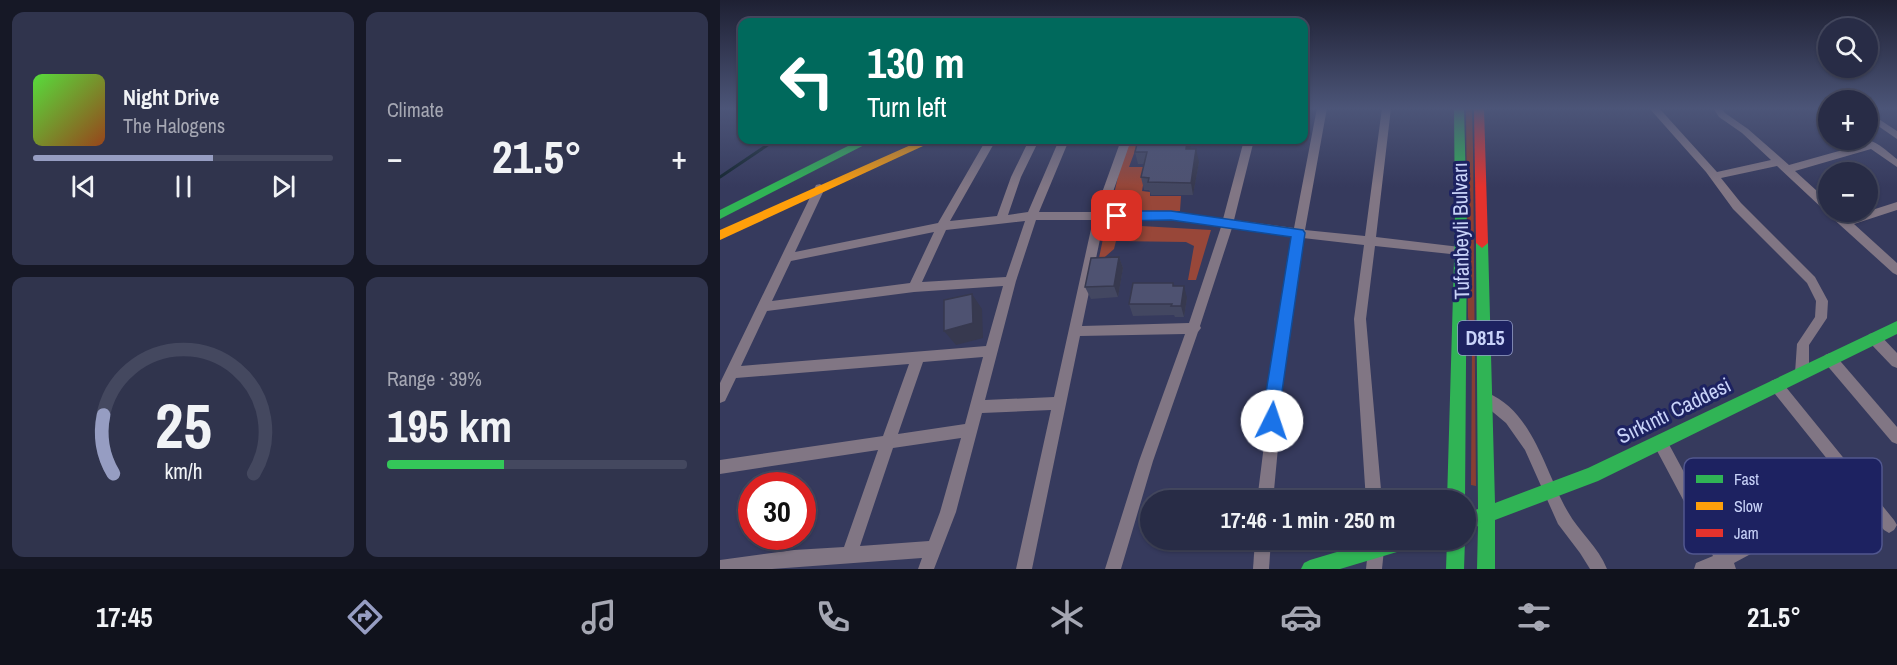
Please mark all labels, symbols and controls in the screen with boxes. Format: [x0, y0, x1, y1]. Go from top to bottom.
map controls [1818, 18, 1878, 222]
button: search [1818, 18, 1878, 78]
text: 130 m [867, 35, 965, 91]
icon: left [768, 42, 846, 120]
text: Night Drive [123, 82, 219, 112]
text: Turn left [867, 89, 946, 125]
button: + [1818, 90, 1878, 150]
text: Climate [387, 96, 444, 123]
text: The Halogens [123, 112, 225, 139]
text: 21.5° [492, 126, 582, 187]
text: − [387, 135, 403, 179]
text: + [671, 135, 687, 179]
street label: Tufanbeyli Bulvarı [1445, 162, 1476, 300]
button: − [1818, 162, 1878, 222]
icon: previous [67, 170, 100, 203]
icon: pause [167, 170, 200, 203]
icon: next [267, 170, 300, 203]
pin [1091, 190, 1142, 241]
icon: arrive [1100, 199, 1133, 232]
road number: D815 [1458, 321, 1512, 355]
text: Range · 39% [387, 365, 482, 392]
street label: Sırkıntı Caddesi [1612, 370, 1736, 451]
text: 25 [155, 383, 211, 467]
position arrow [1240, 389, 1304, 453]
text: 195 km [387, 395, 512, 456]
text: km/h [164, 457, 202, 486]
legend [1684, 458, 1882, 554]
text: Fast [1734, 468, 1759, 490]
speed limit sign: 30 [738, 472, 816, 550]
text: Slow [1734, 495, 1763, 517]
text: 17:46 · 1 min · 250 m [1221, 505, 1395, 535]
text: Jam [1734, 522, 1759, 544]
icon: directions [344, 596, 386, 638]
icon: music [578, 596, 620, 638]
icon: phone [812, 596, 854, 638]
icon: climate [1046, 596, 1088, 638]
icon: car [1280, 596, 1322, 638]
icon: filters [1513, 596, 1555, 638]
text: 17:45 [96, 599, 153, 635]
text: 21.5° [1747, 599, 1801, 635]

